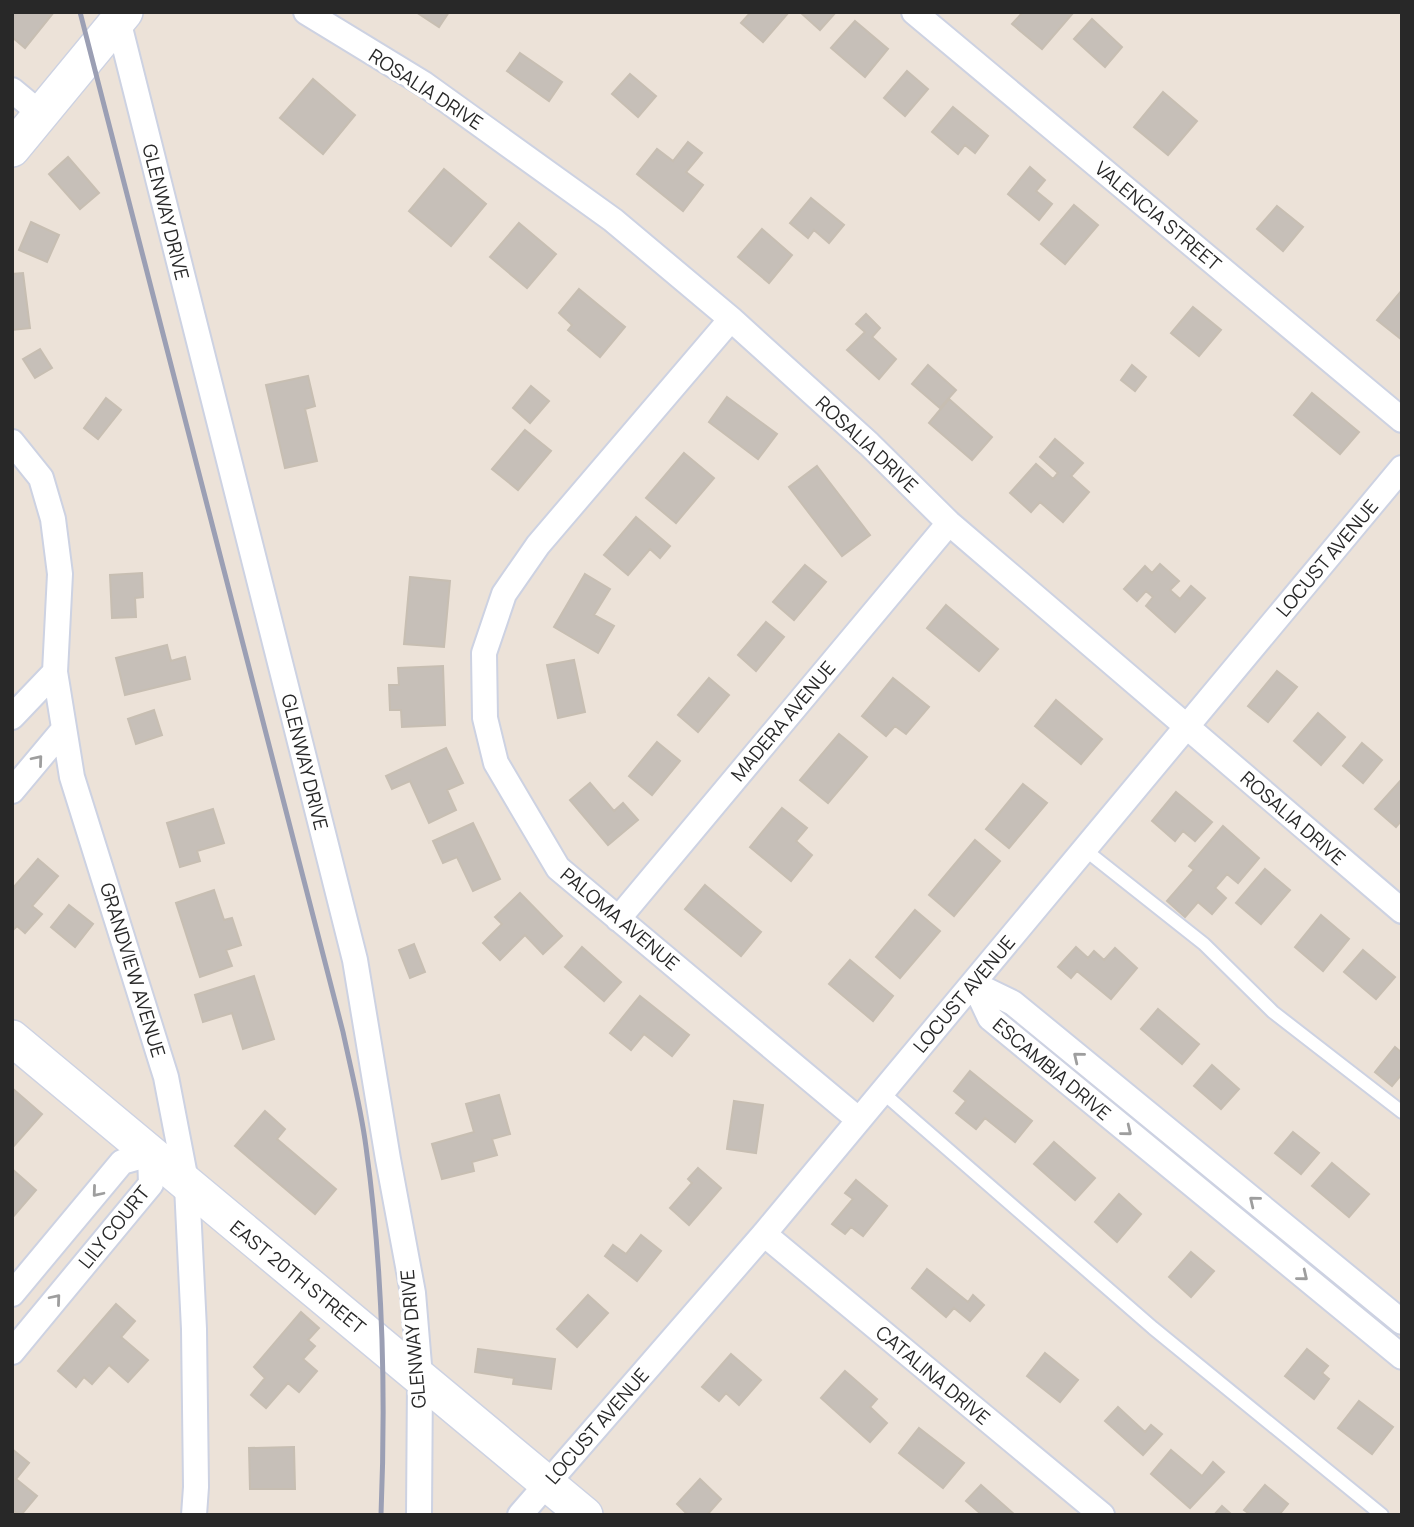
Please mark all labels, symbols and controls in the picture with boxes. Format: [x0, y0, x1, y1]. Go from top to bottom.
street label: ROSALIA DRIVE [364, 42, 488, 136]
street label: GLENWAY DRIVE [137, 141, 195, 283]
street label: VALENCIA STREET [1089, 155, 1227, 277]
street label: ROSALIA DRIVE [810, 390, 924, 498]
street label: LOCUST AVENUE [1270, 494, 1384, 622]
street label: MADERA AVENUE [725, 655, 841, 787]
street label: GLENWAY DRIVE [276, 691, 334, 833]
one-way arrow [30, 755, 42, 768]
street label: ROSALIA DRIVE [1235, 765, 1351, 871]
street label: PALOMA AVENUE [555, 862, 685, 976]
street label: GRANDVIEW AVENUE [94, 880, 172, 1060]
street label: LOCUST AVENUE [907, 930, 1021, 1058]
street label: ESCAMBIA DRIVE [987, 1012, 1117, 1126]
one-way arrow [1074, 1052, 1086, 1065]
one-way arrow [1119, 1123, 1132, 1135]
street label: LILY COURT [73, 1180, 156, 1274]
one-way arrow [93, 1183, 105, 1196]
one-way arrow [1250, 1197, 1263, 1209]
street label: EAST 20TH STREET [225, 1214, 372, 1340]
one-way arrow [1295, 1267, 1307, 1280]
street label: GLENWAY DRIVE [394, 1268, 432, 1410]
one-way arrow [47, 1295, 60, 1307]
street label: CATALINA DRIVE [870, 1320, 996, 1430]
street label: LOCUST AVENUE [539, 1362, 655, 1490]

